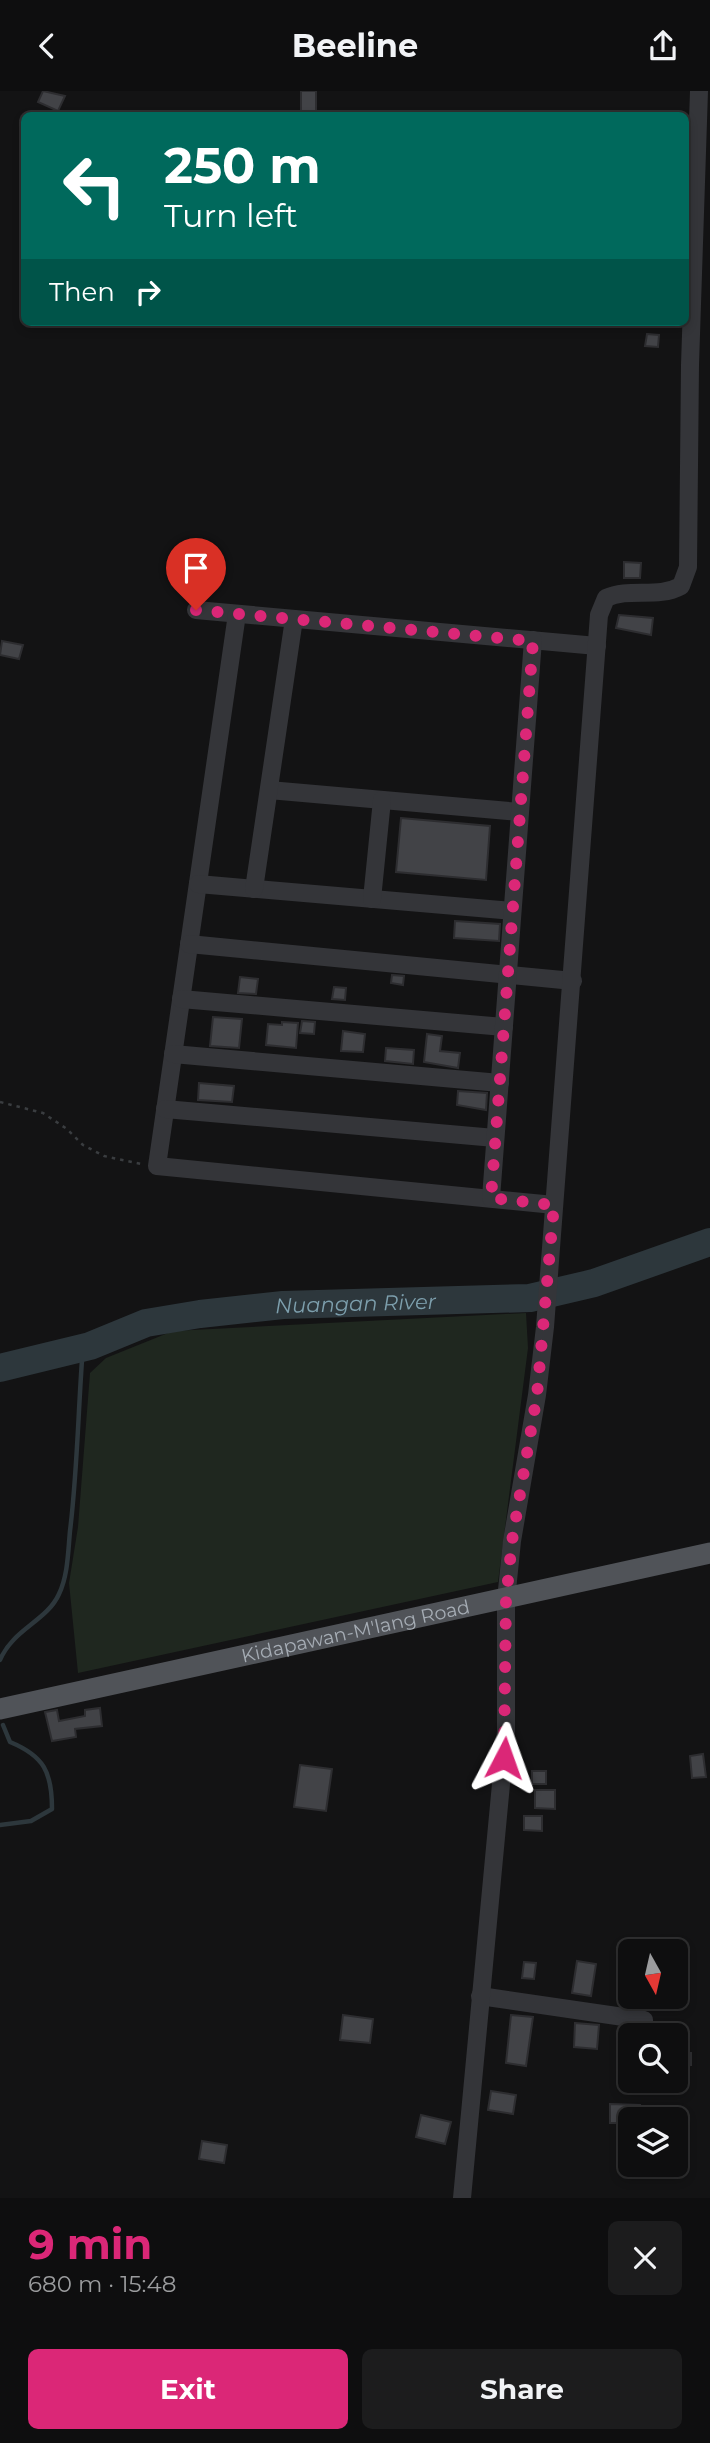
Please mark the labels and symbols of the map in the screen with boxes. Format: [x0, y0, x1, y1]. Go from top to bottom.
pin [166, 538, 226, 610]
water label: Nuangan River [275, 1288, 437, 1318]
street label: Kidapawan-M'lang Road [239, 1595, 472, 1667]
position arrow [467, 1721, 541, 1795]
north arrow [618, 1939, 688, 2009]

